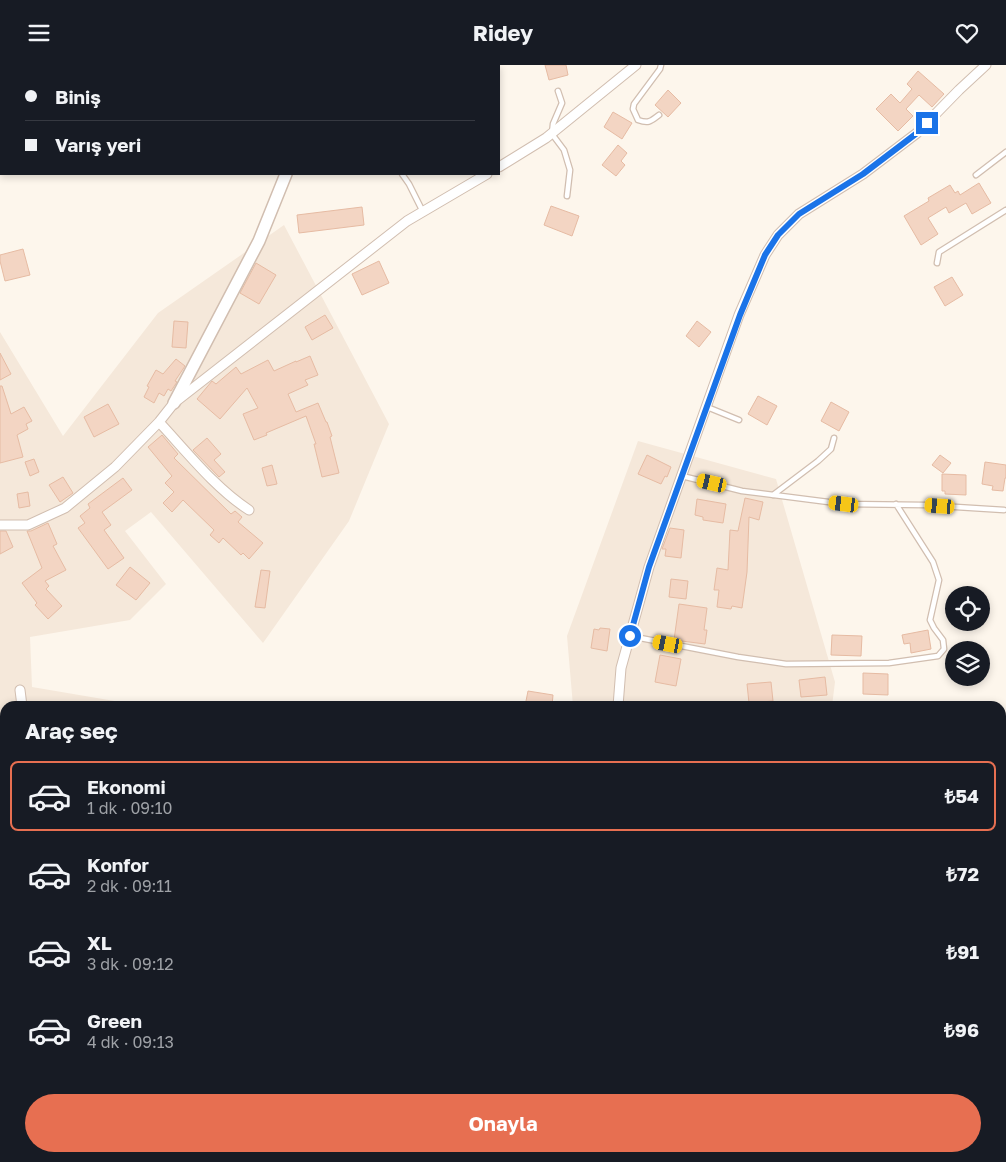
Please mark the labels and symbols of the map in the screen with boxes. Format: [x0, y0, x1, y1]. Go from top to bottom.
route end [916, 112, 938, 134]
car [695, 472, 728, 494]
car [828, 495, 859, 513]
car [924, 497, 955, 515]
route start [619, 625, 641, 647]
car [651, 634, 684, 654]

